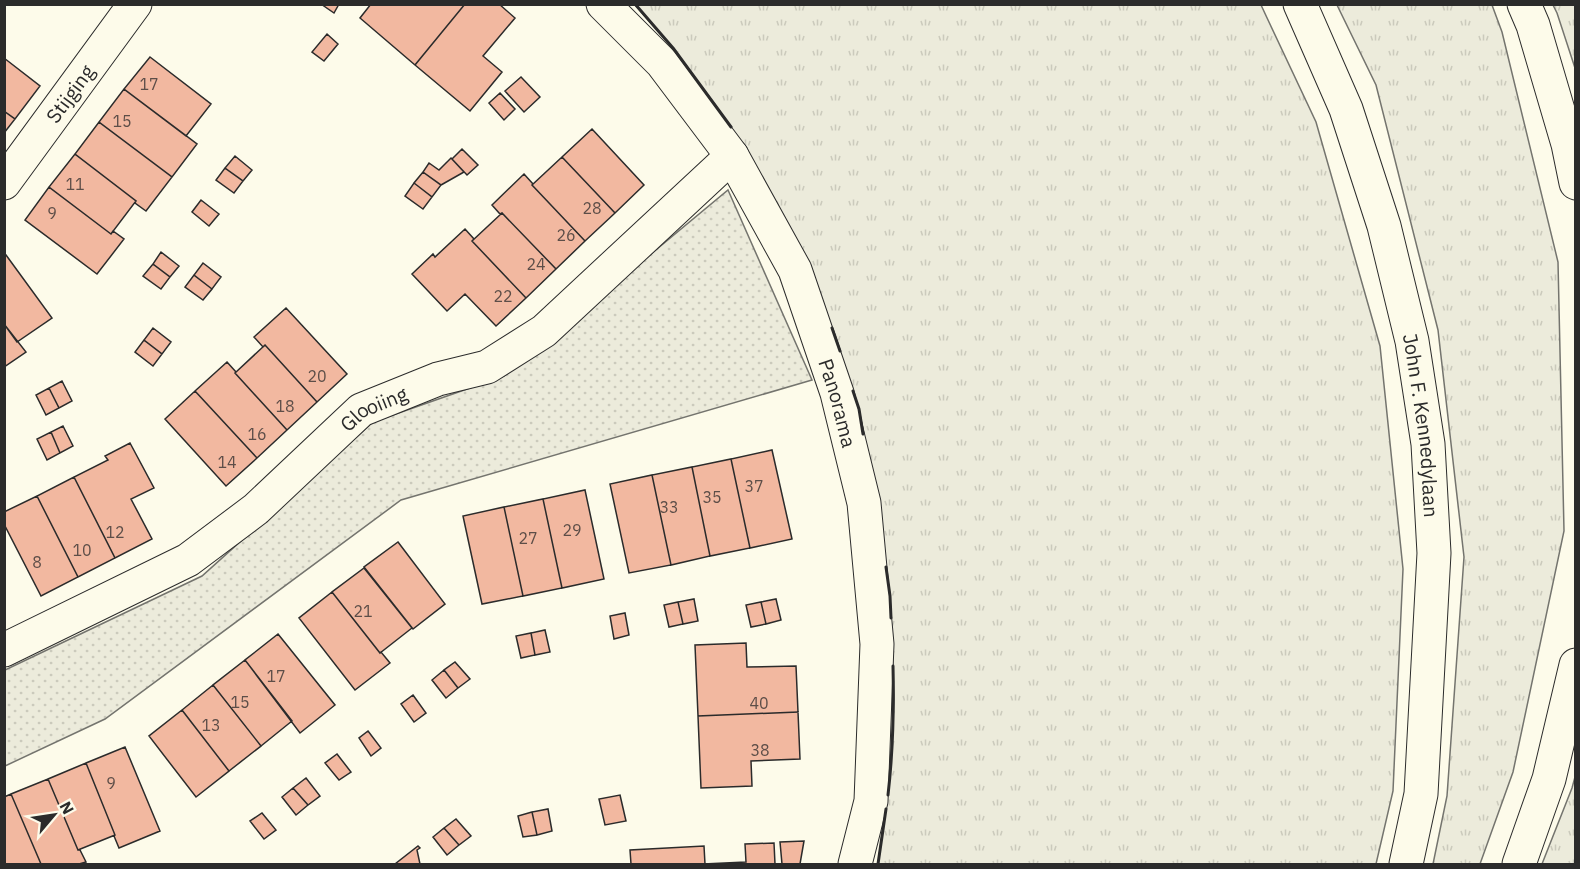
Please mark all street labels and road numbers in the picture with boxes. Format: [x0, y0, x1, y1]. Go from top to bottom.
street label: Stijging [39, 58, 100, 128]
street label: John F. Kennedylaan [1397, 330, 1446, 518]
street label: Panorama [813, 355, 863, 451]
street label: Glooiing [334, 379, 412, 437]

